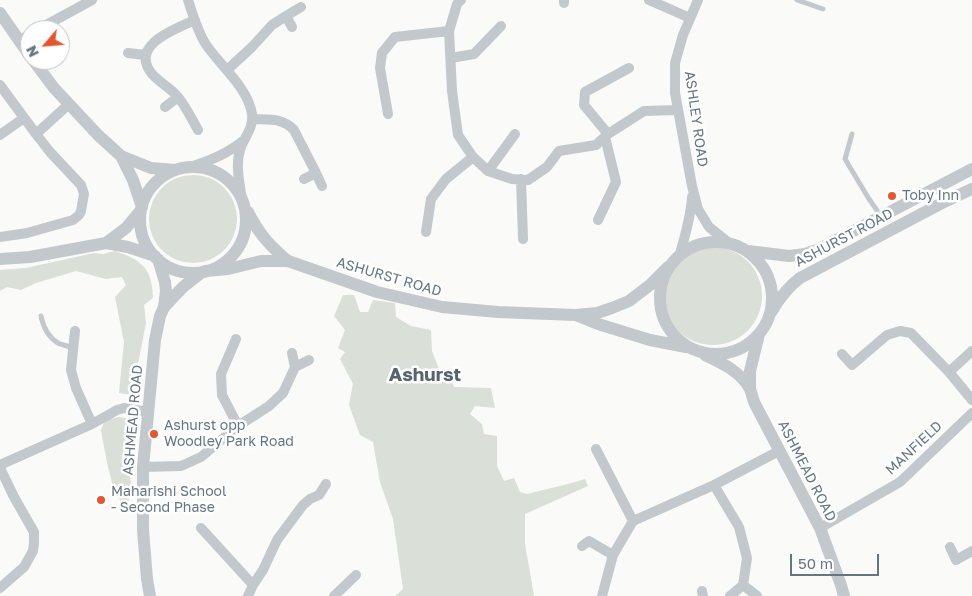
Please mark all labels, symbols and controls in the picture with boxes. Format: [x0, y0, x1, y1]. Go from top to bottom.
north arrow [20, 20, 70, 70]
text: N [22, 43, 42, 60]
street label: ASHLEY ROAD [681, 70, 711, 168]
place label: Toby Inn [902, 188, 959, 204]
marker: Toby Inn [886, 190, 898, 202]
street label: ASHURST ROAD [792, 205, 896, 271]
street label: ASHURST ROAD [335, 254, 443, 300]
street label: ASHMEAD ROAD [120, 364, 146, 476]
district label: Ashurst [389, 364, 461, 386]
place label: Ashurst opp Woodley Park Road [164, 418, 294, 451]
street label: ASHMEAD ROAD [774, 418, 840, 524]
street label: MANFIELD [882, 418, 946, 478]
marker: Ashurst opp Woodley Park Road [148, 428, 160, 440]
place label: Maharishi School - Second Phase [111, 484, 226, 516]
marker: Maharishi School - Second Phase [95, 494, 107, 506]
scale bar [792, 544, 881, 576]
text: 50 m [798, 554, 833, 572]

